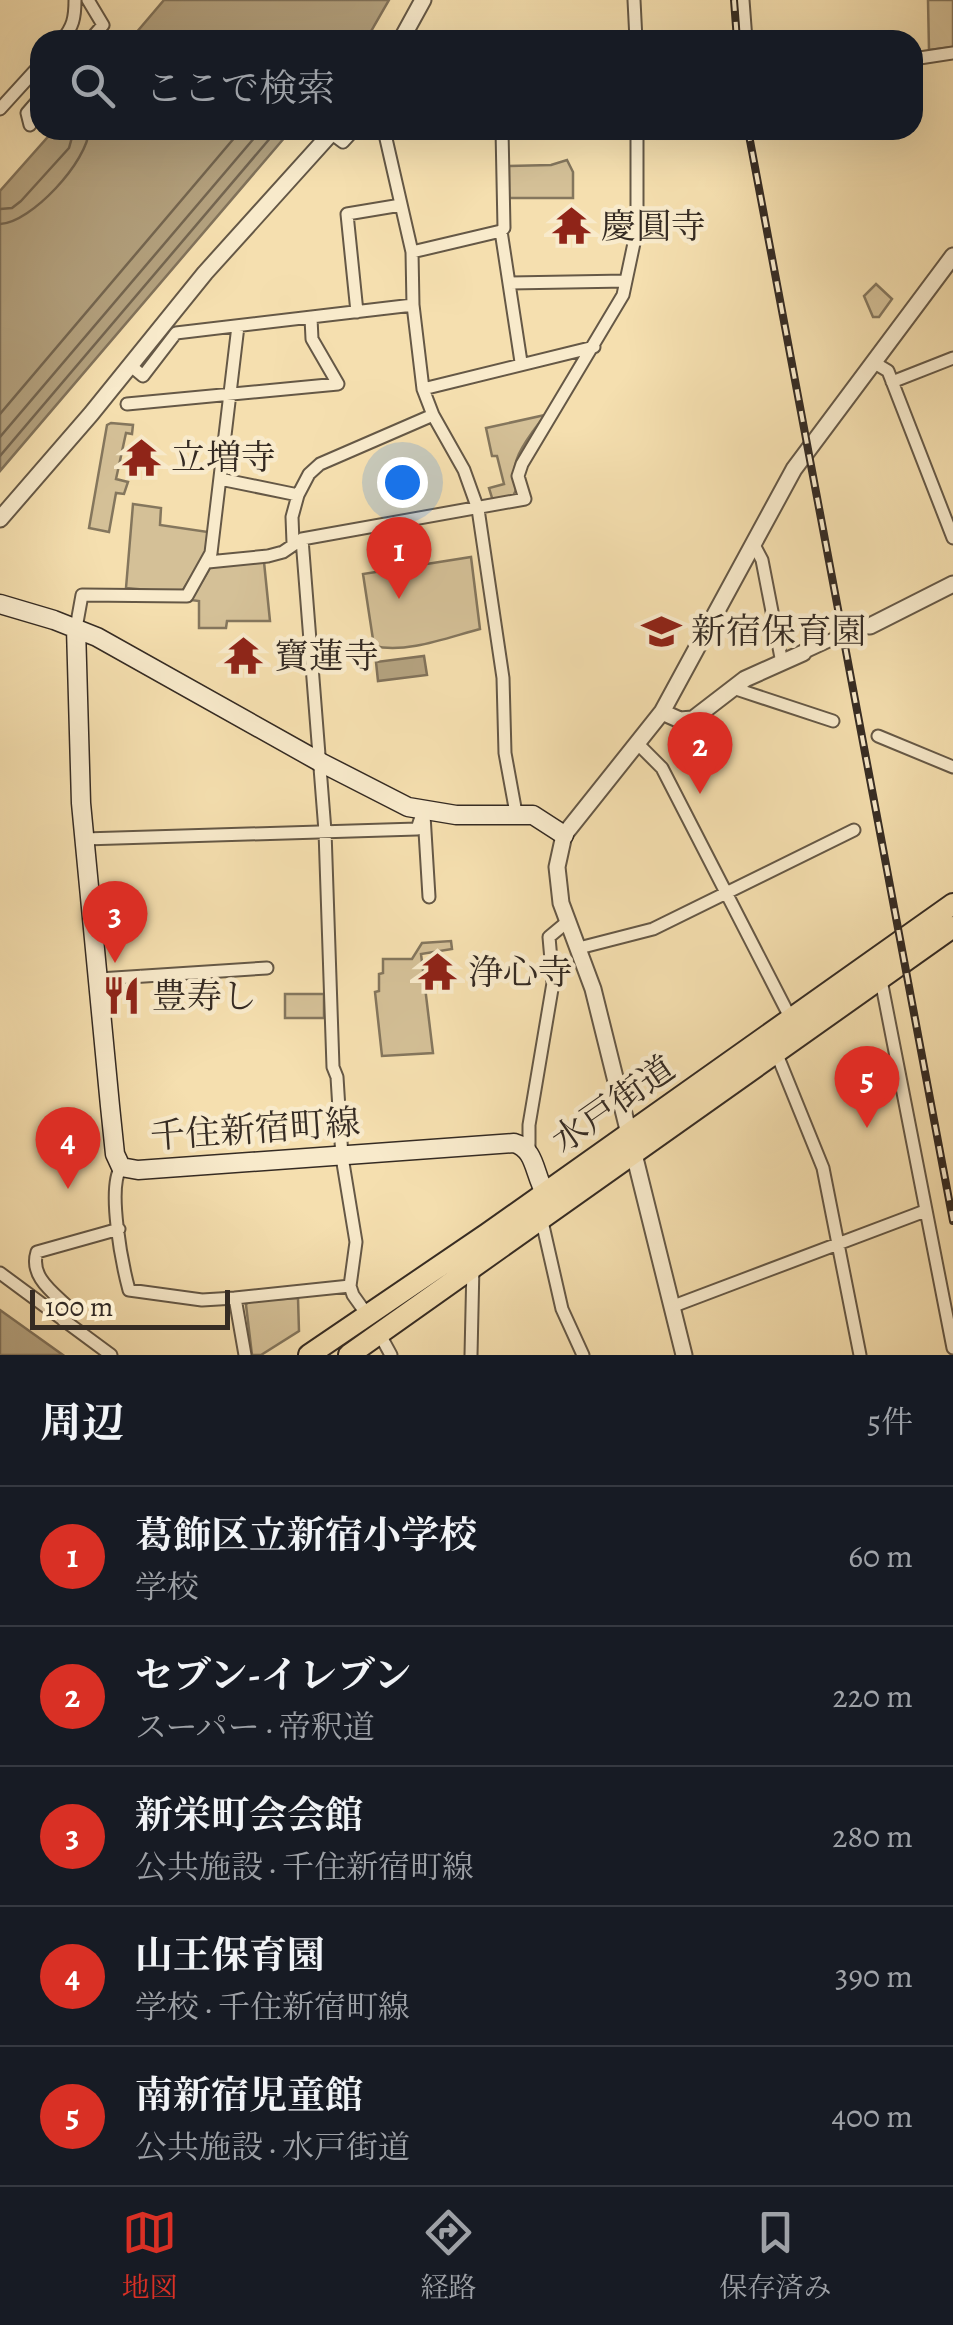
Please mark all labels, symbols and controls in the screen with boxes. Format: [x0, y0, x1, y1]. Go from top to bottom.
search box [30, 30, 923, 140]
icon: search [65, 58, 120, 113]
text: ここで検索 [145, 62, 335, 114]
place label: 慶圓寺 [601, 202, 706, 250]
temple icon: 慶圓寺 [550, 205, 592, 247]
place label: 立増寺 [171, 433, 276, 481]
temple icon: 立増寺 [120, 436, 162, 478]
your location [377, 457, 428, 508]
pin: 1 [366, 516, 432, 599]
place label: 新宿保育園 [691, 607, 866, 655]
school or university icon: 新宿保育園 [640, 610, 682, 652]
place label: 寶蓮寺 [274, 632, 379, 680]
temple icon: 寶蓮寺 [223, 635, 265, 677]
pin: 2 [668, 712, 732, 794]
pin: 3 [82, 880, 148, 963]
place label: 浄心寺 [468, 948, 573, 996]
temple icon: 浄心寺 [417, 951, 459, 993]
place label: 豊寿し [152, 972, 257, 1020]
restaurant icon: 豊寿し [101, 975, 143, 1017]
street label: 水戸街道 [542, 1044, 684, 1164]
pin: 5 [834, 1046, 900, 1128]
street label: 千住新宿町線 [149, 1098, 361, 1160]
pin: 4 [36, 1106, 100, 1189]
scale bar [30, 1285, 230, 1330]
text: 100 m [45, 1288, 113, 1326]
text: 周辺 [40, 1394, 124, 1451]
text: 5件 [867, 1400, 913, 1444]
text: 葛飾区立新宿小学校 [135, 1509, 477, 1561]
text: 1 [67, 1534, 78, 1578]
text: 60 m [848, 1534, 913, 1578]
text: 学校 [135, 1565, 199, 1609]
text: セブン-イレブン [135, 1649, 411, 1701]
text: 2 [65, 1674, 80, 1718]
text: 220 m [833, 1674, 913, 1718]
text: スーパー · 帝釈道 [135, 1705, 375, 1749]
text: 新栄町会会館 [135, 1789, 363, 1841]
text: 3 [66, 1814, 79, 1858]
text: 280 m [832, 1814, 913, 1858]
text: 公共施設 · 千住新宿町線 [135, 1845, 474, 1889]
text: 山王保育園 [135, 1929, 325, 1981]
text: 4 [65, 1954, 80, 1998]
text: 390 m [835, 1954, 913, 1998]
text: 学校 · 千住新宿町線 [135, 1985, 410, 2029]
text: 南新宿児童館 [135, 2069, 363, 2121]
text: 5 [66, 2094, 79, 2138]
text: 400 m [831, 2094, 913, 2138]
text: 公共施設 · 水戸街道 [135, 2125, 410, 2169]
tab: 地図 [121, 2205, 178, 2307]
tab: 経路 [420, 2205, 477, 2307]
tab: 保存済み [719, 2205, 832, 2307]

